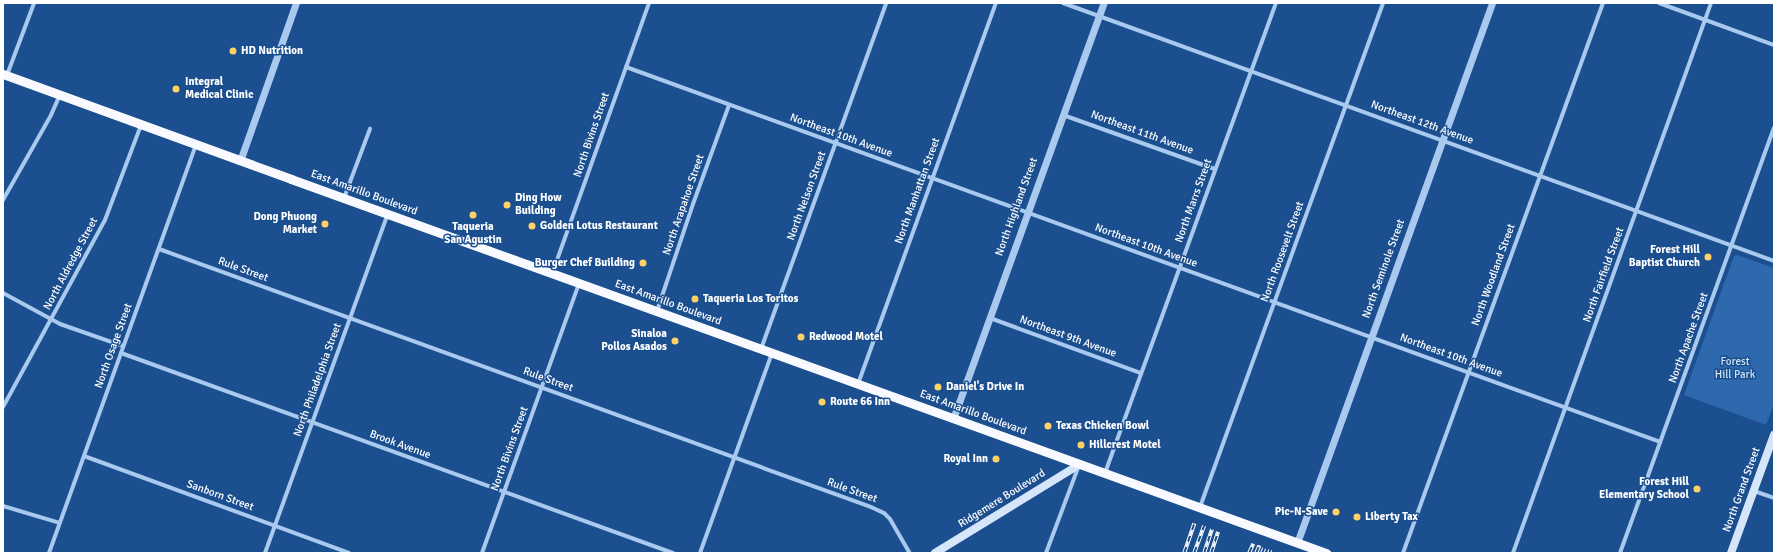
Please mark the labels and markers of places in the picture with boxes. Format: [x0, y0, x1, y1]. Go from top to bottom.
place label: HD Nutrition [241, 44, 303, 58]
marker: HD Nutrition [228, 46, 238, 56]
place label: Integral Medical Clinic [185, 76, 253, 102]
marker: Integral Medical Clinic [170, 83, 182, 95]
place label: Ding How Building [515, 192, 562, 218]
marker: Ding How Building [502, 200, 512, 210]
marker: Taqueria San Agustin [468, 210, 478, 220]
place label: Dong Phuong Market [253, 211, 317, 237]
marker: Dong Phuong Market [320, 219, 330, 229]
place label: Golden Lotus Restaurant [540, 219, 658, 233]
place label: Taqueria San Agustin [444, 221, 502, 247]
marker: Golden Lotus Restaurant [527, 221, 537, 231]
place label: Forest Hill Baptist Church [1629, 244, 1700, 270]
marker: Forest Hill Baptist Church [1703, 252, 1713, 262]
place label: Burger Chef Building [535, 256, 635, 270]
marker: Burger Chef Building [638, 258, 648, 268]
place label: Taqueria Los Toritos [703, 292, 798, 306]
marker: Taqueria Los Toritos [690, 294, 700, 304]
place label: Sinaloa Pollos Asados [601, 328, 667, 354]
place label: Redwood Motel [809, 330, 883, 344]
marker: Redwood Motel [796, 332, 806, 342]
marker: Sinaloa Pollos Asados [670, 336, 680, 346]
place label: Daniel's Drive In [946, 380, 1024, 394]
marker: Daniel's Drive In [933, 382, 943, 392]
place label: Route 66 Inn [830, 395, 890, 409]
marker: Route 66 Inn [817, 397, 827, 407]
place label: Texas Chicken Bowl [1056, 419, 1149, 433]
marker: Texas Chicken Bowl [1043, 421, 1053, 431]
place label: Hillcrest Motel [1089, 438, 1161, 452]
marker: Hillcrest Motel [1076, 440, 1086, 450]
place label: Royal Inn [943, 452, 988, 466]
marker: Royal Inn [991, 454, 1001, 464]
place label: Forest Hill Elementary School [1599, 476, 1689, 502]
marker: Forest Hill Elementary School [1692, 484, 1702, 494]
place label: Pic-N-Save [1275, 505, 1328, 519]
marker: Pic-N-Save [1331, 507, 1341, 517]
place label: Liberty Tax [1365, 510, 1418, 524]
marker: Liberty Tax [1352, 512, 1362, 522]

